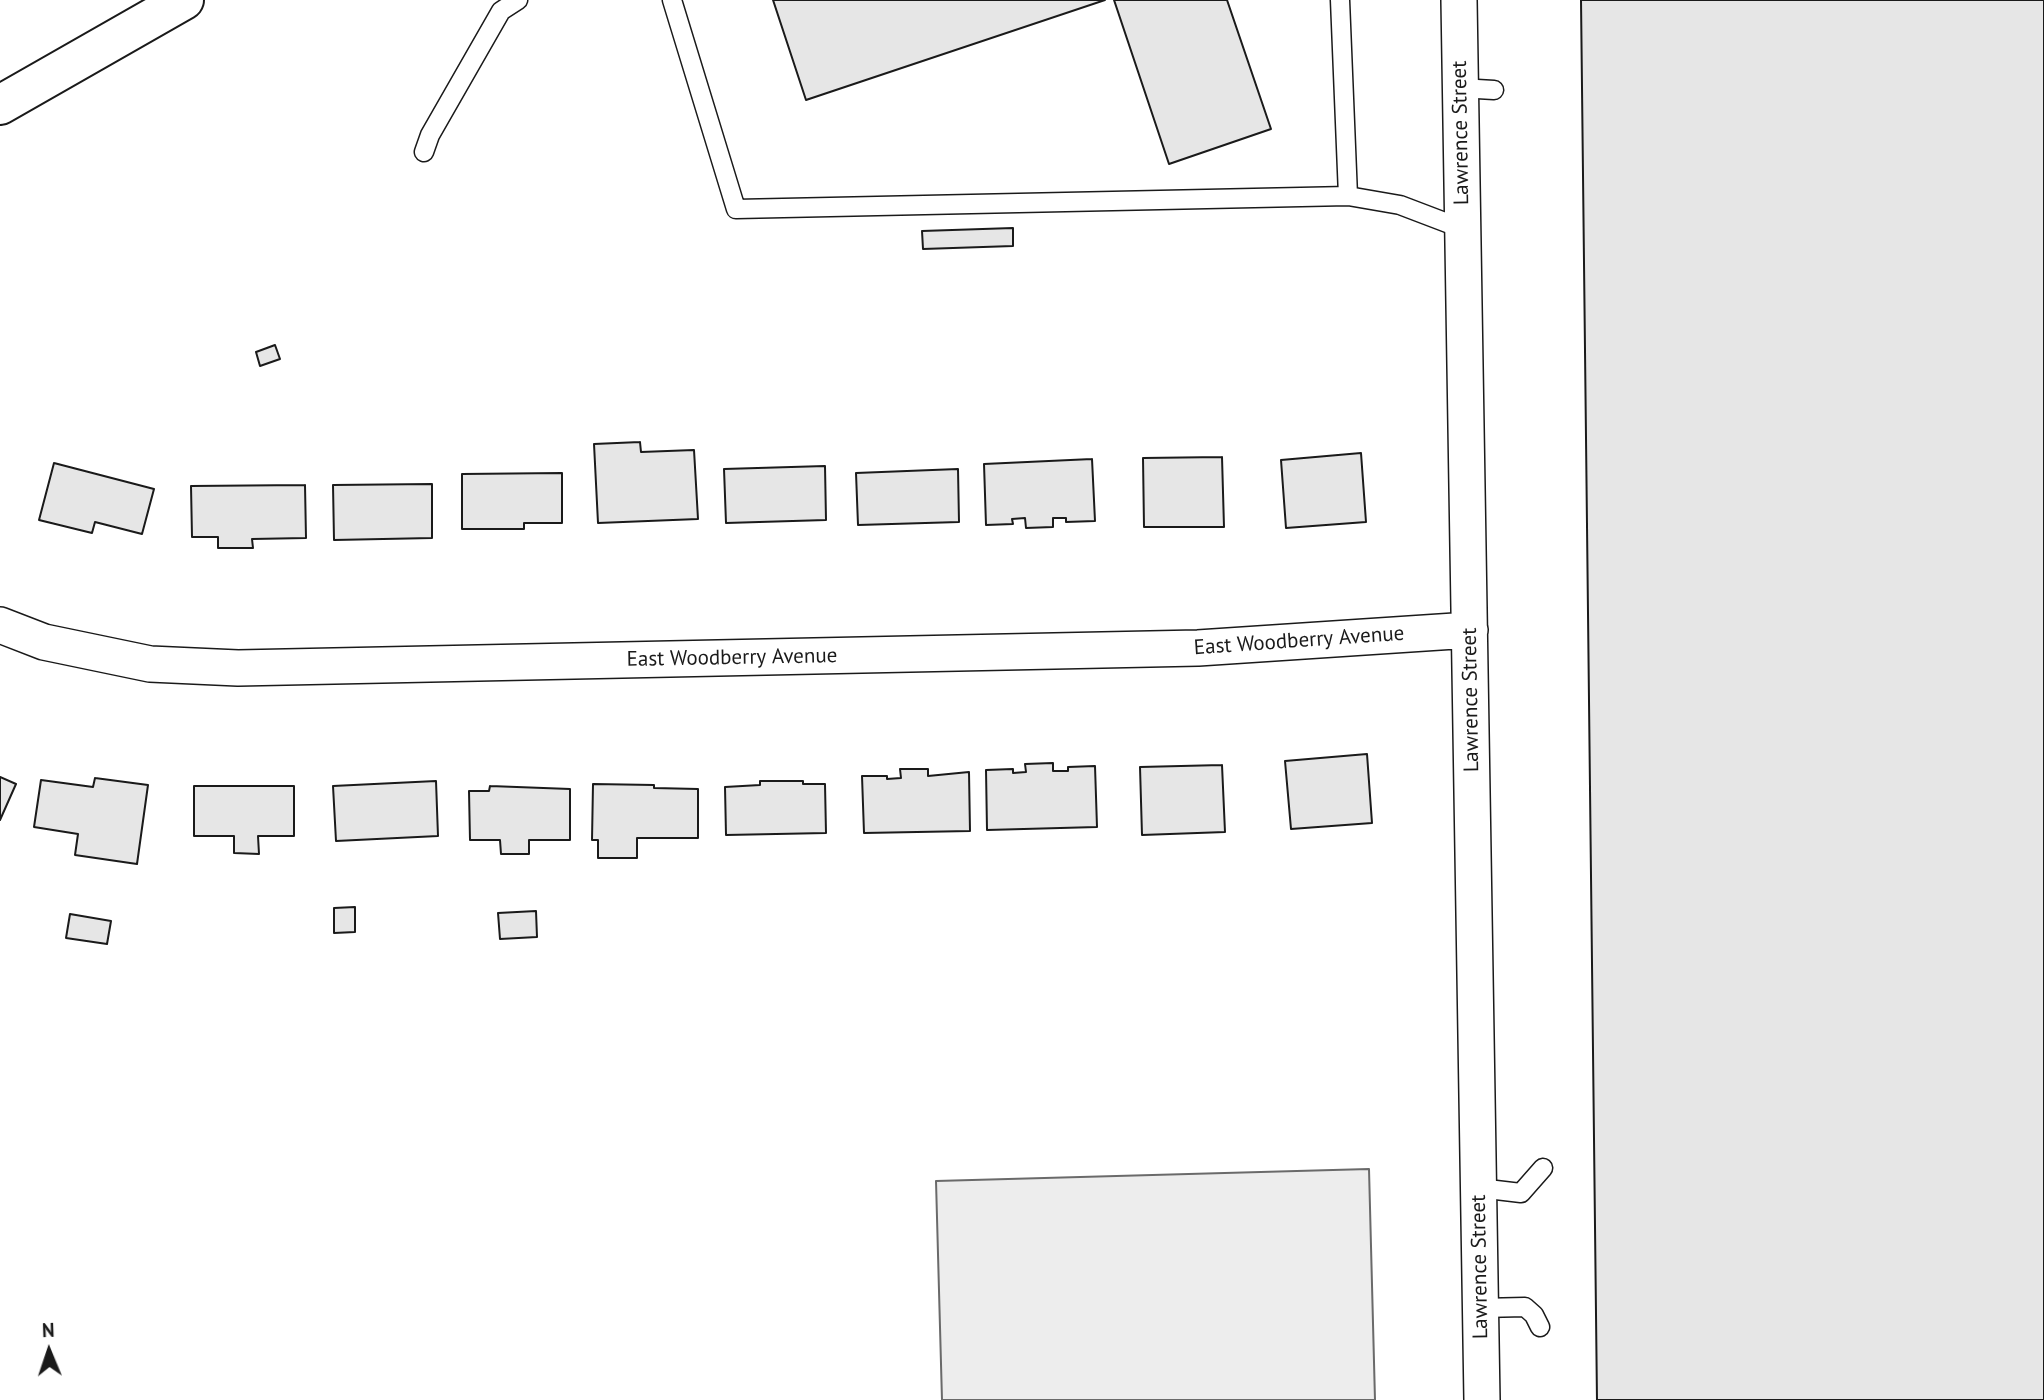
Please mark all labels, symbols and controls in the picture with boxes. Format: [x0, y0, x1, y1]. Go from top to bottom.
street label: Lawrence Street [1447, 61, 1475, 205]
street label: East Woodberry Avenue [1193, 621, 1405, 661]
street label: Lawrence Street [1457, 628, 1485, 772]
street label: East Woodberry Avenue [626, 644, 838, 672]
street label: Lawrence Street [1466, 1195, 1494, 1339]
north arrow [14, 1316, 84, 1386]
text: N [42, 1318, 55, 1342]

